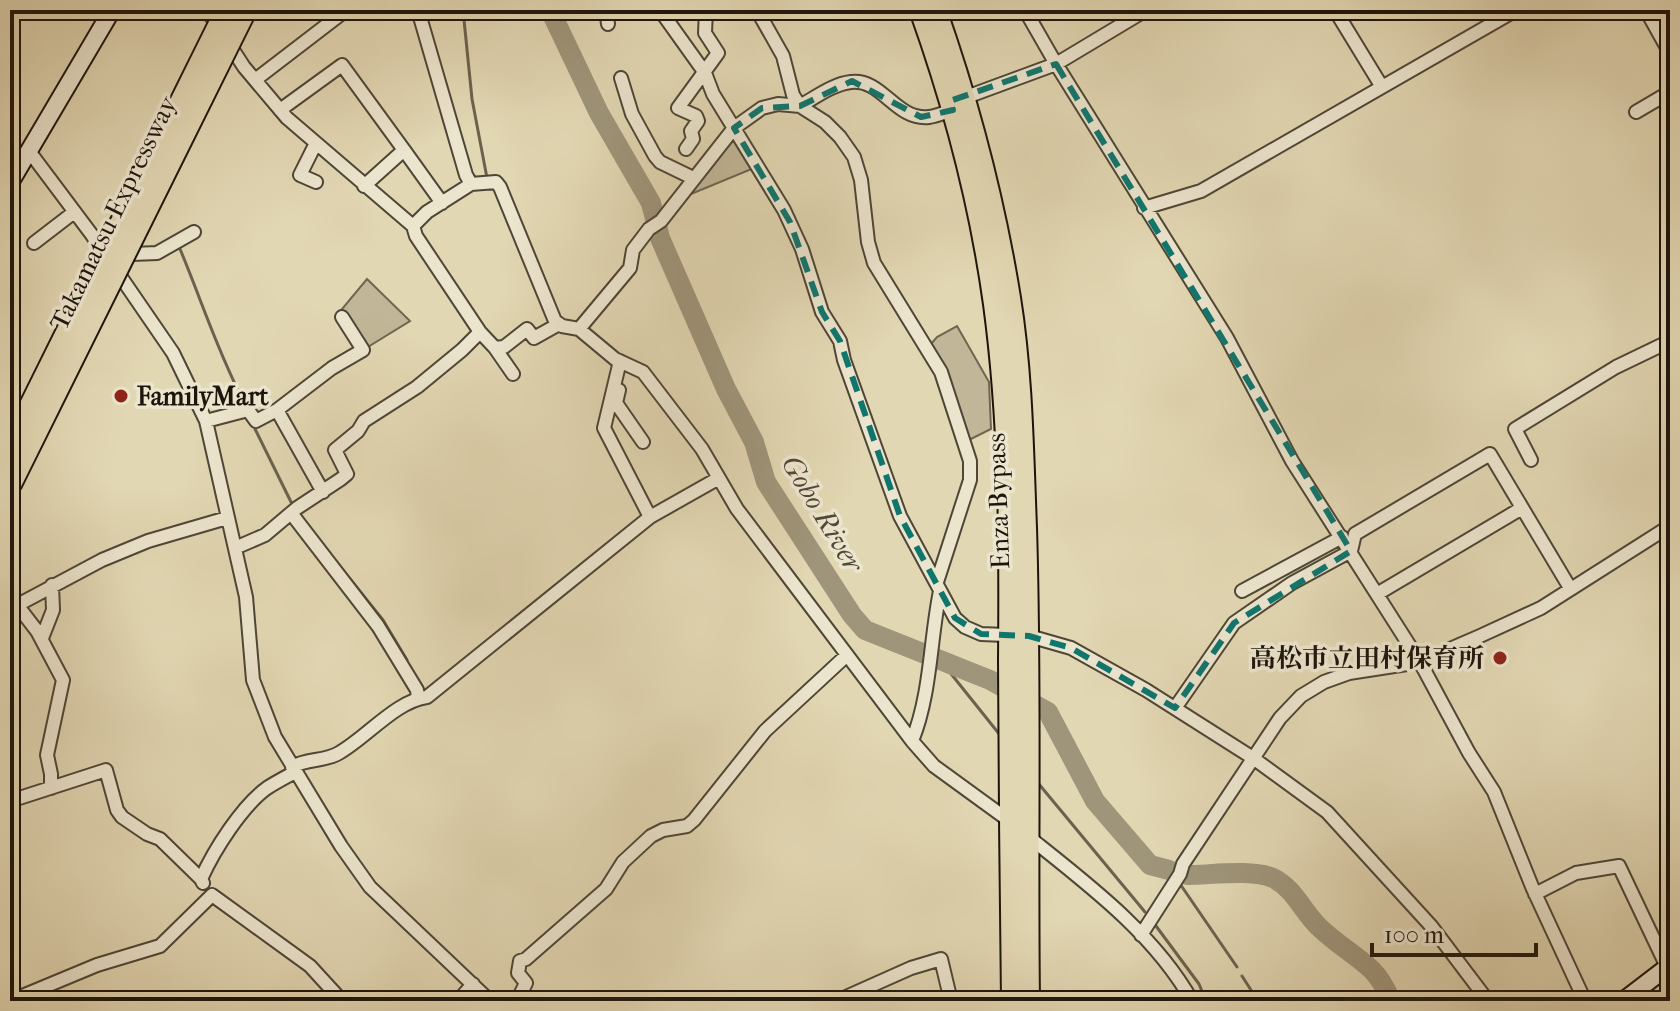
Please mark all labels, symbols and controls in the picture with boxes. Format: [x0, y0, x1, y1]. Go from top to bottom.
street label: Takamatsu Expressway [43, 90, 184, 335]
place label: FamilyMart [136, 381, 269, 412]
marker: FamilyMart [112, 387, 130, 405]
street label: Enza Bypass [981, 432, 1016, 570]
water label: Gobo River [775, 449, 872, 580]
place label: 高松市立田村保育所 [1250, 643, 1484, 674]
marker: 高松市立田村保育所 [1491, 649, 1509, 667]
scale bar [1372, 907, 1536, 957]
text: 100 m [1384, 921, 1444, 949]

